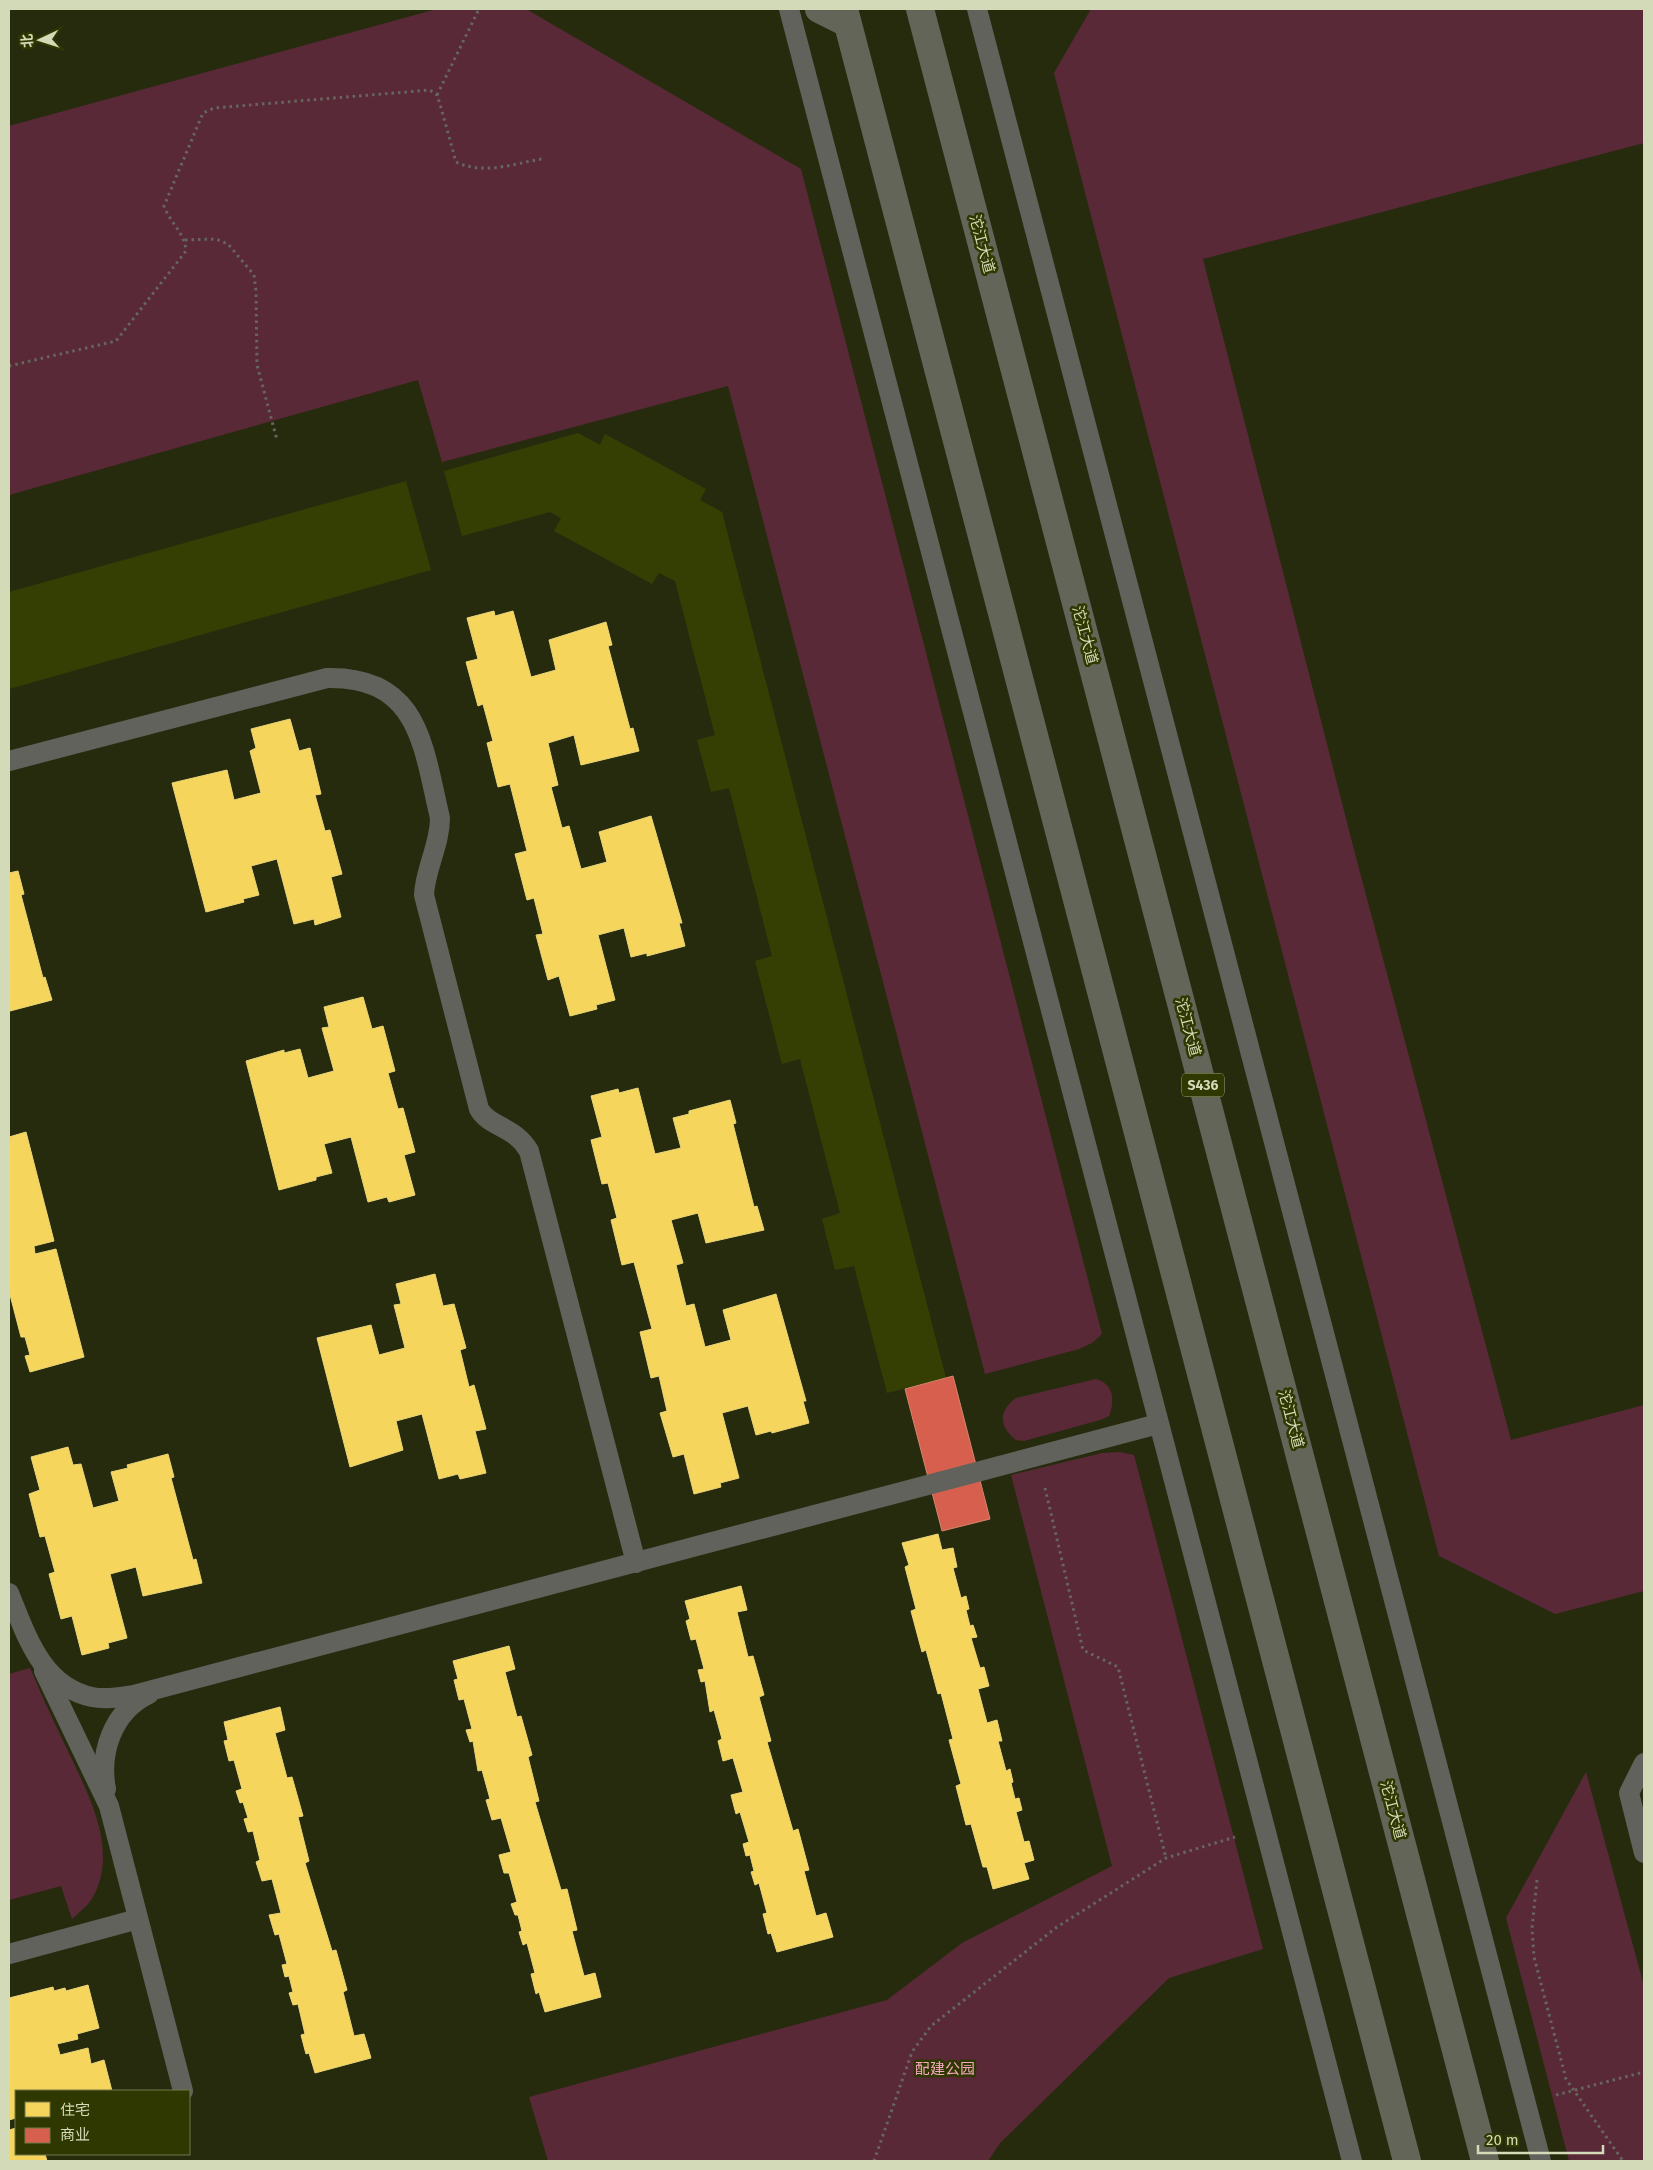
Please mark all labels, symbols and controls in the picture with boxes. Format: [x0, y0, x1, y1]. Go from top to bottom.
north arrow [15, 15, 65, 65]
text: 北 [19, 33, 36, 48]
street label: 沱江大道 [966, 213, 998, 275]
street label: 沱江大道 [1069, 604, 1101, 666]
street label: 沱江大道 [1172, 996, 1204, 1058]
road number: S436 [1182, 1074, 1224, 1096]
street label: 沱江大道 [1275, 1388, 1307, 1450]
street label: 沱江大道 [1377, 1779, 1409, 1841]
park label: 配建公园 [915, 2060, 975, 2078]
legend [15, 2090, 190, 2155]
text: 住宅 [60, 2101, 90, 2119]
scale bar [1478, 2122, 1603, 2154]
text: 商业 [60, 2126, 90, 2144]
text: 20 m [1486, 2131, 1519, 2149]

